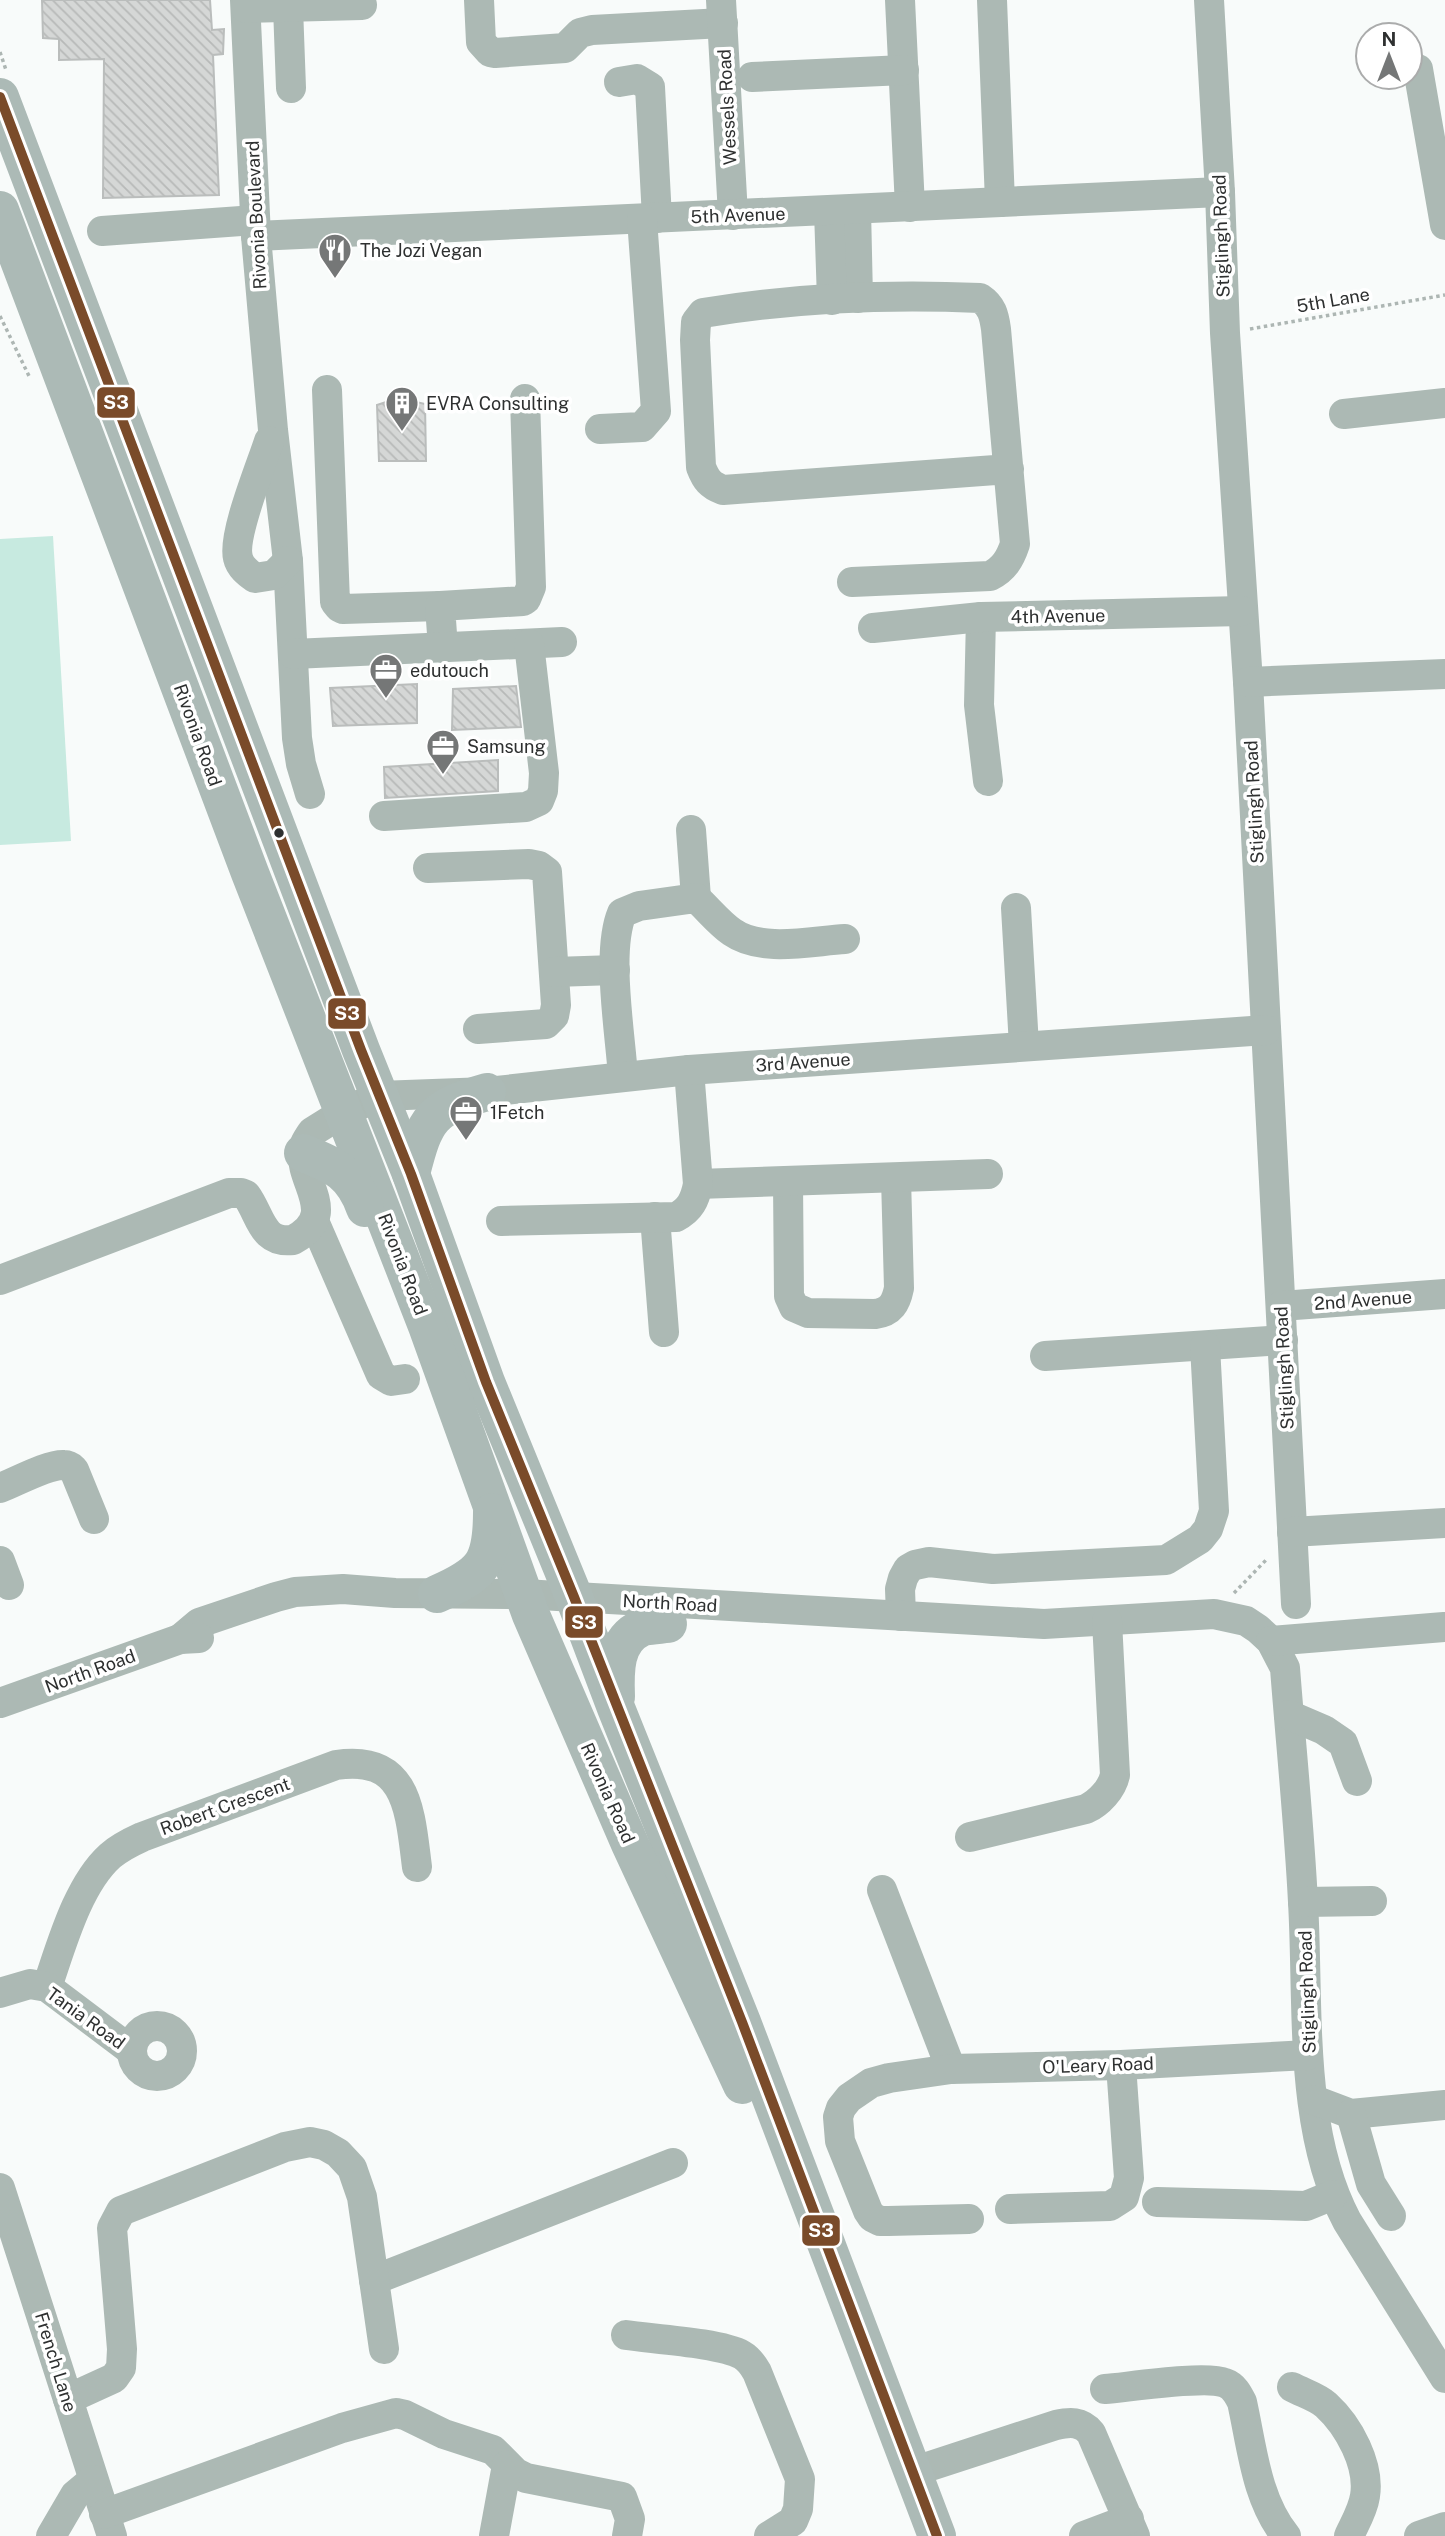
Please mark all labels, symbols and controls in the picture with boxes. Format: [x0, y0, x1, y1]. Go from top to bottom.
north arrow [1354, 21, 1424, 91]
text: N [1382, 28, 1396, 50]
street label: Wessels Road [713, 48, 741, 166]
street label: Rivonia Boulevard [242, 140, 270, 290]
street label: Stiglingh Road [1208, 174, 1234, 298]
street label: 5th Avenue [690, 203, 786, 227]
restaurant icon: The Jozi Vegan [316, 231, 354, 280]
place label: The Jozi Vegan [360, 240, 482, 261]
street label: 5th Lane [1295, 283, 1371, 317]
building icon: EVRA Consulting [383, 384, 421, 433]
line badge: S3 [96, 386, 136, 419]
text: S3 [103, 391, 129, 413]
place label: EVRA Consulting [426, 393, 569, 414]
street label: 4th Avenue [1010, 605, 1106, 627]
office icon: edutouch [367, 651, 405, 700]
place label: edutouch [410, 660, 489, 681]
street label: Rivonia Road [170, 681, 226, 789]
office icon: Samsung [424, 727, 462, 776]
place label: Samsung [467, 736, 546, 757]
street label: Stiglingh Road [1240, 740, 1268, 864]
unlabelled marker [272, 826, 286, 840]
line badge: S3 [327, 997, 367, 1030]
text: S3 [334, 1002, 360, 1024]
street label: 3rd Avenue [755, 1048, 851, 1076]
office icon: 1Fetch [447, 1093, 485, 1142]
place label: 1Fetch [490, 1102, 544, 1123]
street label: Rivonia Road [374, 1210, 432, 1318]
street label: 2nd Avenue [1313, 1286, 1413, 1314]
street label: Stiglingh Road [1270, 1306, 1298, 1430]
street label: North Road [622, 1590, 718, 1616]
line badge: S3 [564, 1605, 604, 1639]
text: S3 [571, 1611, 597, 1633]
street label: North Road [42, 1645, 138, 1697]
street label: Rivonia Road [577, 1740, 639, 1846]
street label: Robert Crescent [157, 1773, 293, 1839]
street label: Stiglingh Road [1294, 1930, 1320, 2054]
street label: Tania Road [43, 1983, 129, 2053]
street label: O'Leary Road [1042, 2053, 1154, 2077]
line badge: S3 [801, 2214, 841, 2247]
text: S3 [808, 2219, 834, 2241]
street label: French Lane [31, 2310, 81, 2414]

